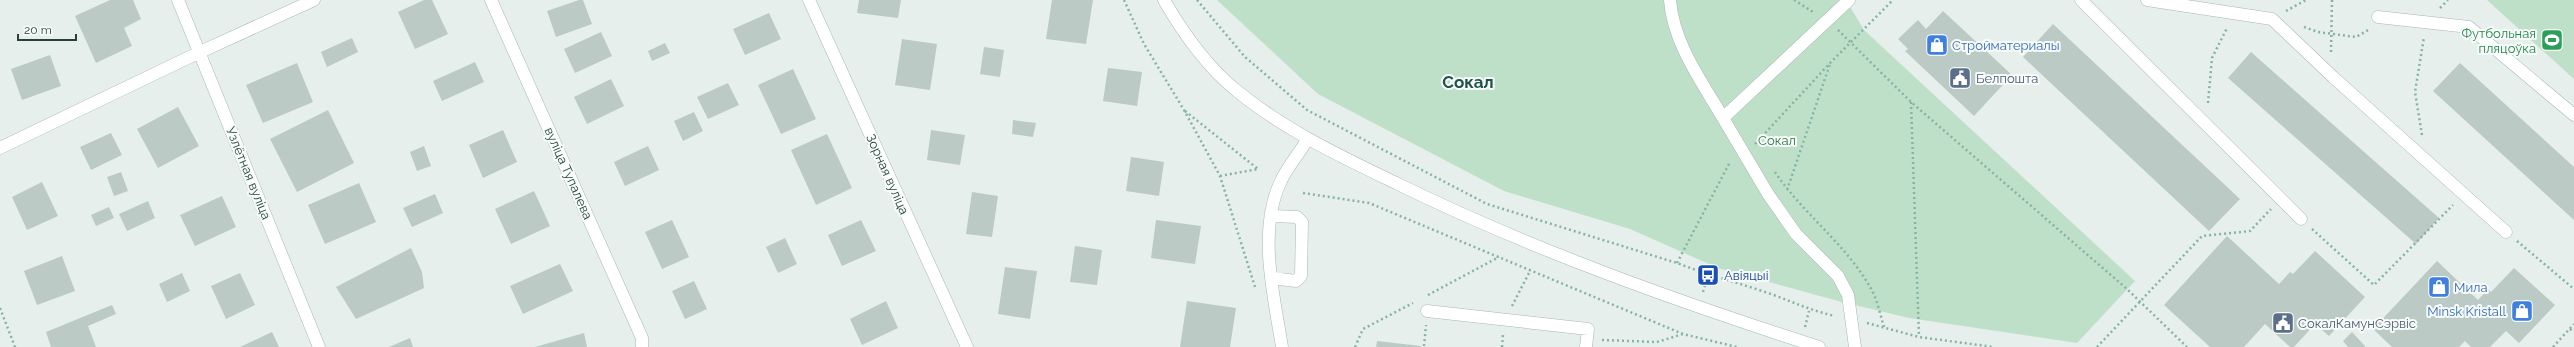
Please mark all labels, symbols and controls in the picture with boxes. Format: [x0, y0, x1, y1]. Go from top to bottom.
scale bar [18, 16, 76, 42]
text: 20 m [24, 23, 52, 37]
place label: Футбольная пляцоўка [2461, 26, 2536, 56]
sports icon: Футбольная пляцоўка [2539, 27, 2565, 53]
shop icon: Стройматериалы [1924, 32, 1950, 58]
place label: Стройматериалы [1952, 38, 2060, 53]
public building icon: Белпошта [1947, 65, 1973, 91]
place label: Белпошта [1976, 71, 2038, 86]
district label: Сокал [1442, 72, 1494, 92]
street label: Узлётная вуліца [223, 125, 274, 222]
street label: вуліца Тупалева [542, 125, 596, 222]
street label: Зорная вуліца [863, 132, 912, 217]
park label: Сокал [1758, 133, 1796, 148]
bus stop icon: Авіяцыі [1695, 262, 1721, 288]
place label: Авіяцыі [1724, 268, 1769, 283]
shop icon: Мила [2426, 274, 2452, 300]
place label: Мила [2454, 280, 2488, 295]
shop icon: Minsk Kristall [2509, 298, 2535, 324]
place label: Minsk Kristall [2427, 304, 2506, 319]
public building icon: СокалКамунСэрвіс [2270, 310, 2296, 336]
place label: СокалКамунСэрвіс [2298, 316, 2416, 331]

